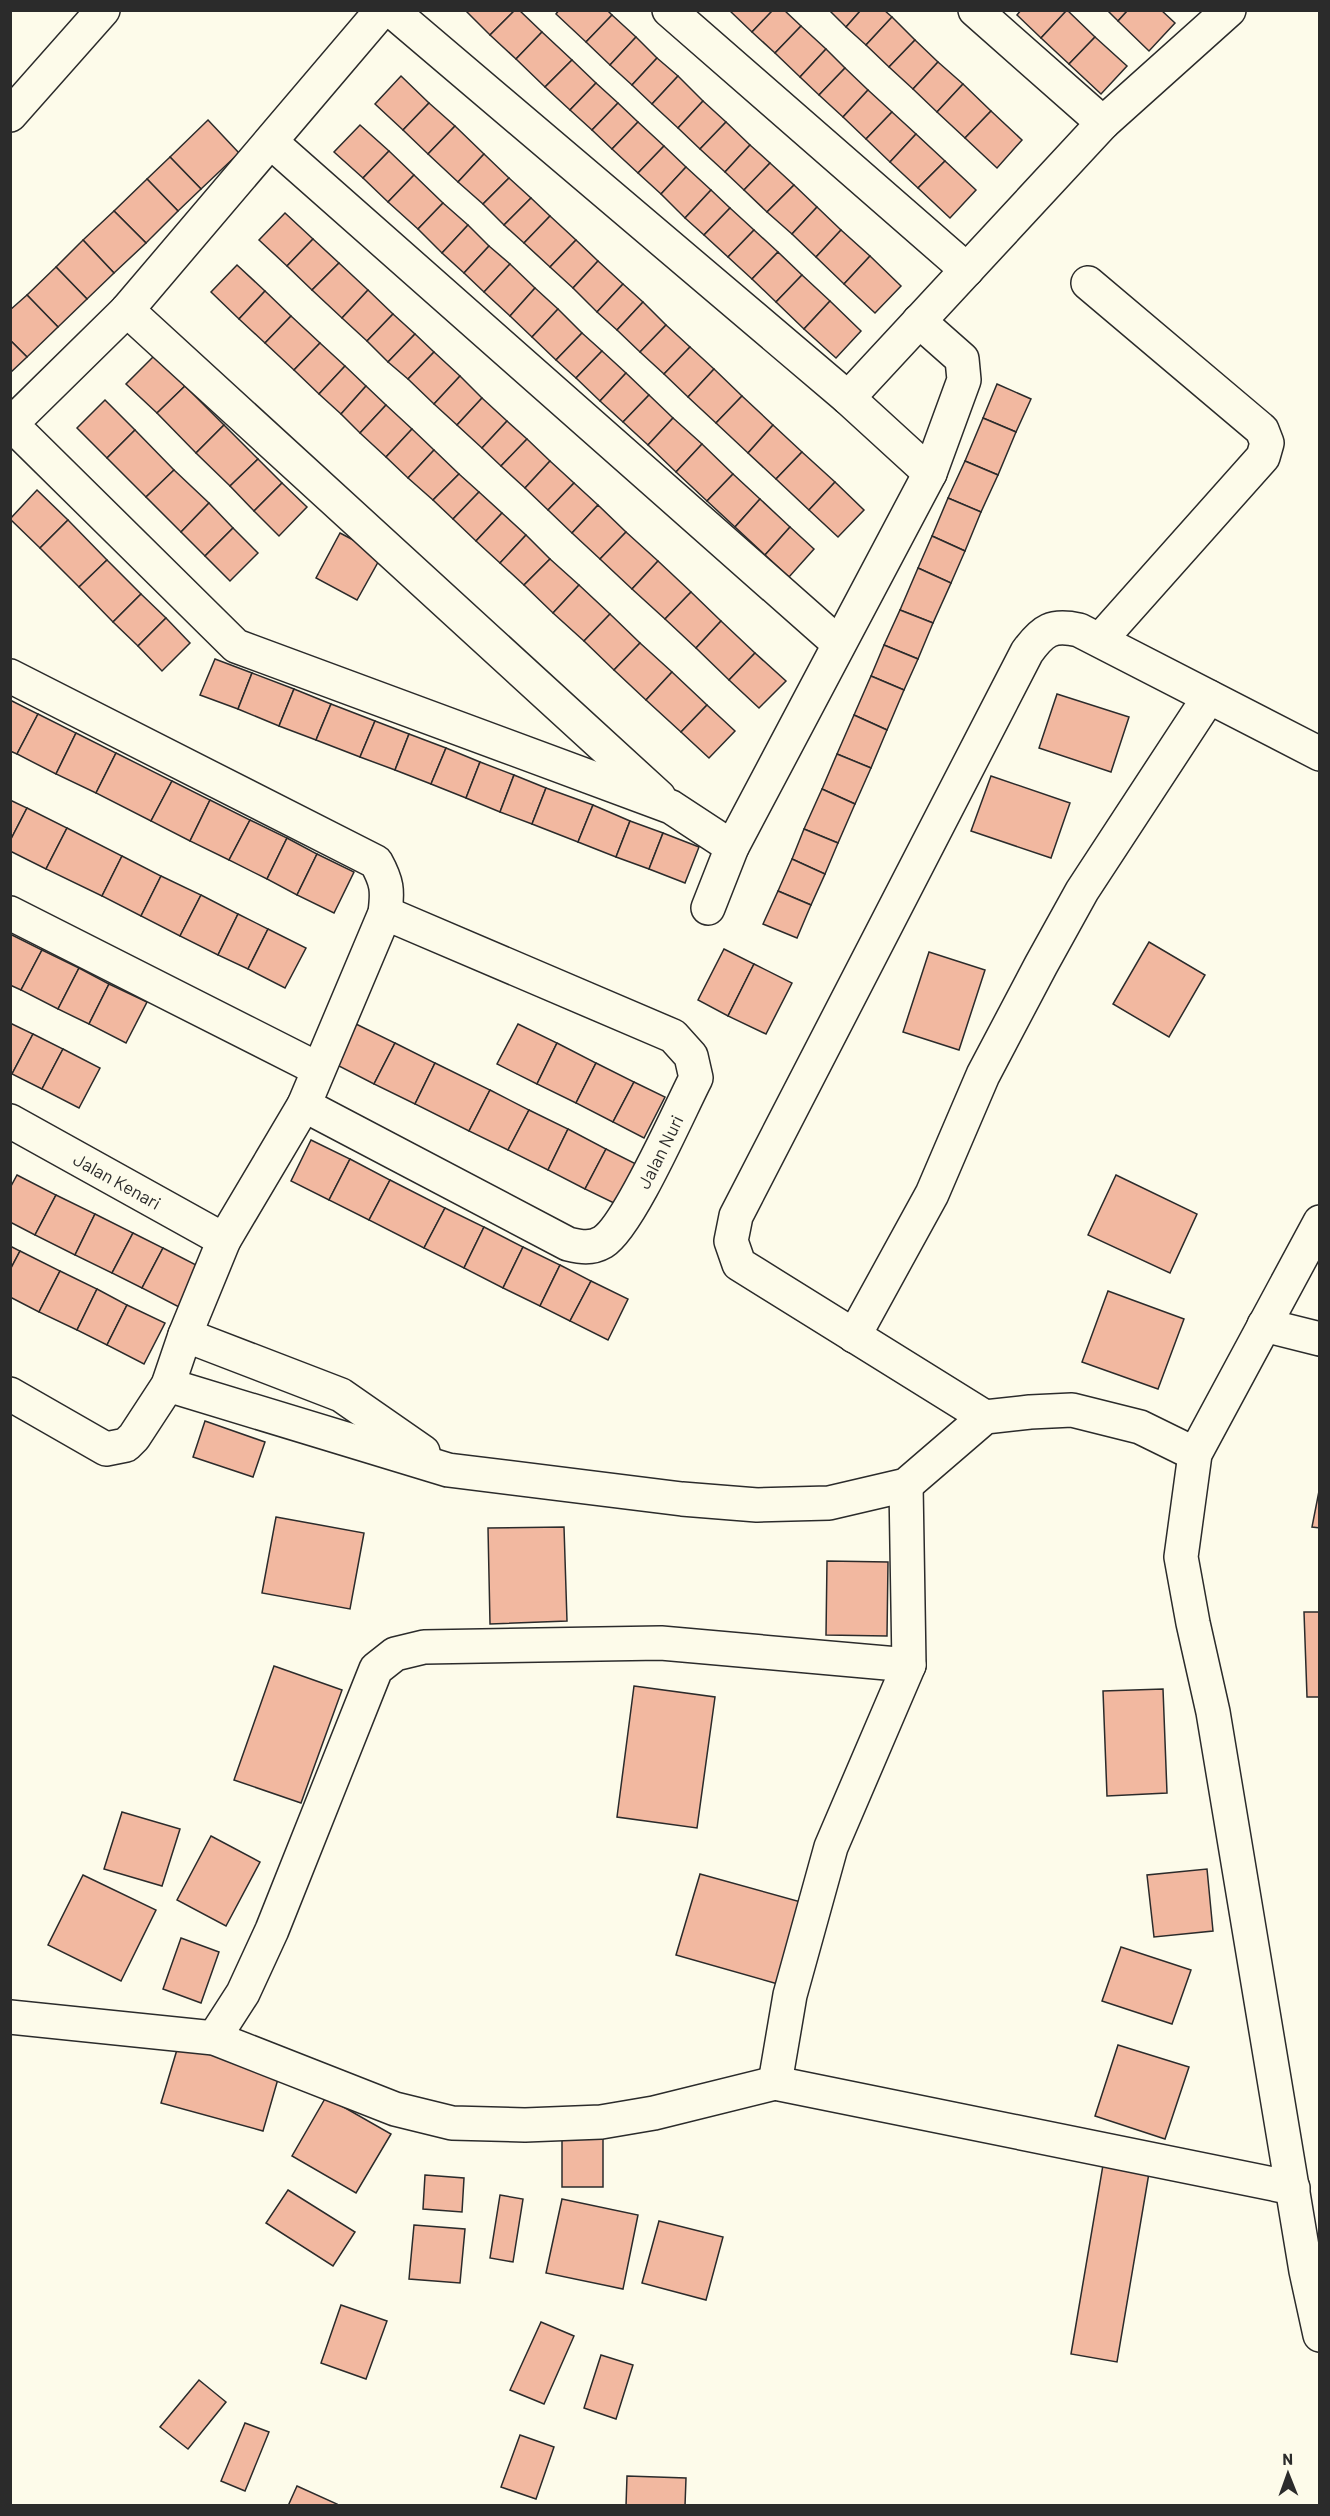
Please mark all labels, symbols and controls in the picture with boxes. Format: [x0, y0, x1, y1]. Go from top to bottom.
street label: Jalan Nuri [632, 1111, 688, 1192]
street label: Jalan Kenari [70, 1148, 165, 1214]
north arrow [1258, 2444, 1318, 2504]
text: N [1282, 2449, 1293, 2468]

